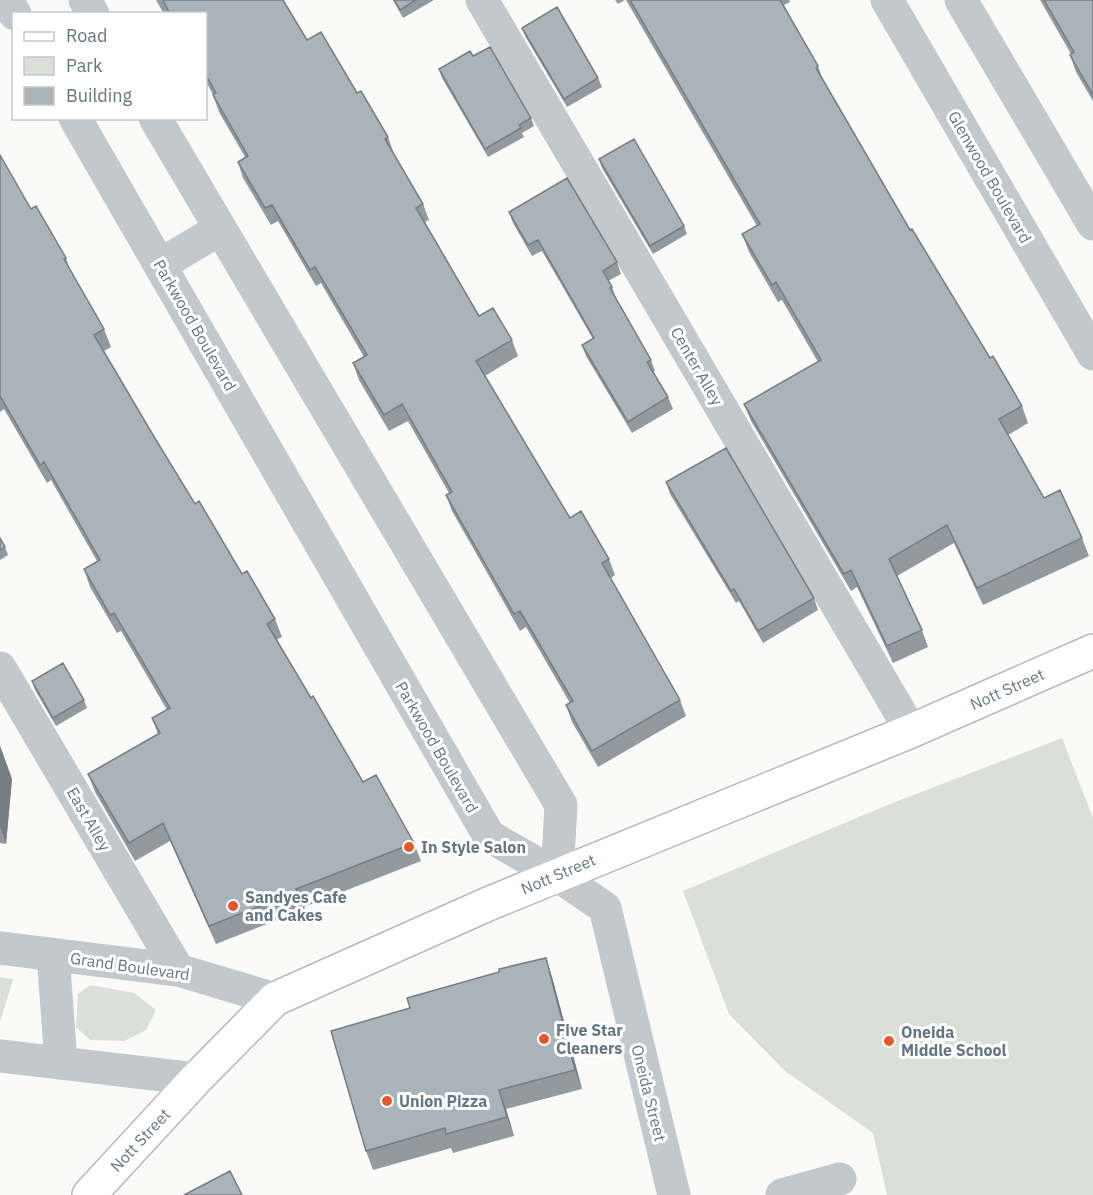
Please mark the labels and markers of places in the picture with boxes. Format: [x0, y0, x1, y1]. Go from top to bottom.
place label: In Style Salon [421, 837, 526, 857]
marker: In Style Salon [402, 840, 416, 854]
place label: Sandyes Cafe and Cakes [245, 887, 347, 925]
marker: Sandyes Cafe and Cakes [226, 899, 240, 913]
place label: Five Star Cleaners [556, 1020, 623, 1058]
place label: Oneida Middle School [901, 1022, 1007, 1060]
marker: Five Star Cleaners [537, 1032, 551, 1046]
marker: Oneida Middle School [882, 1034, 896, 1048]
place label: Union Pizza [399, 1091, 487, 1111]
marker: Union Pizza [380, 1094, 394, 1108]

